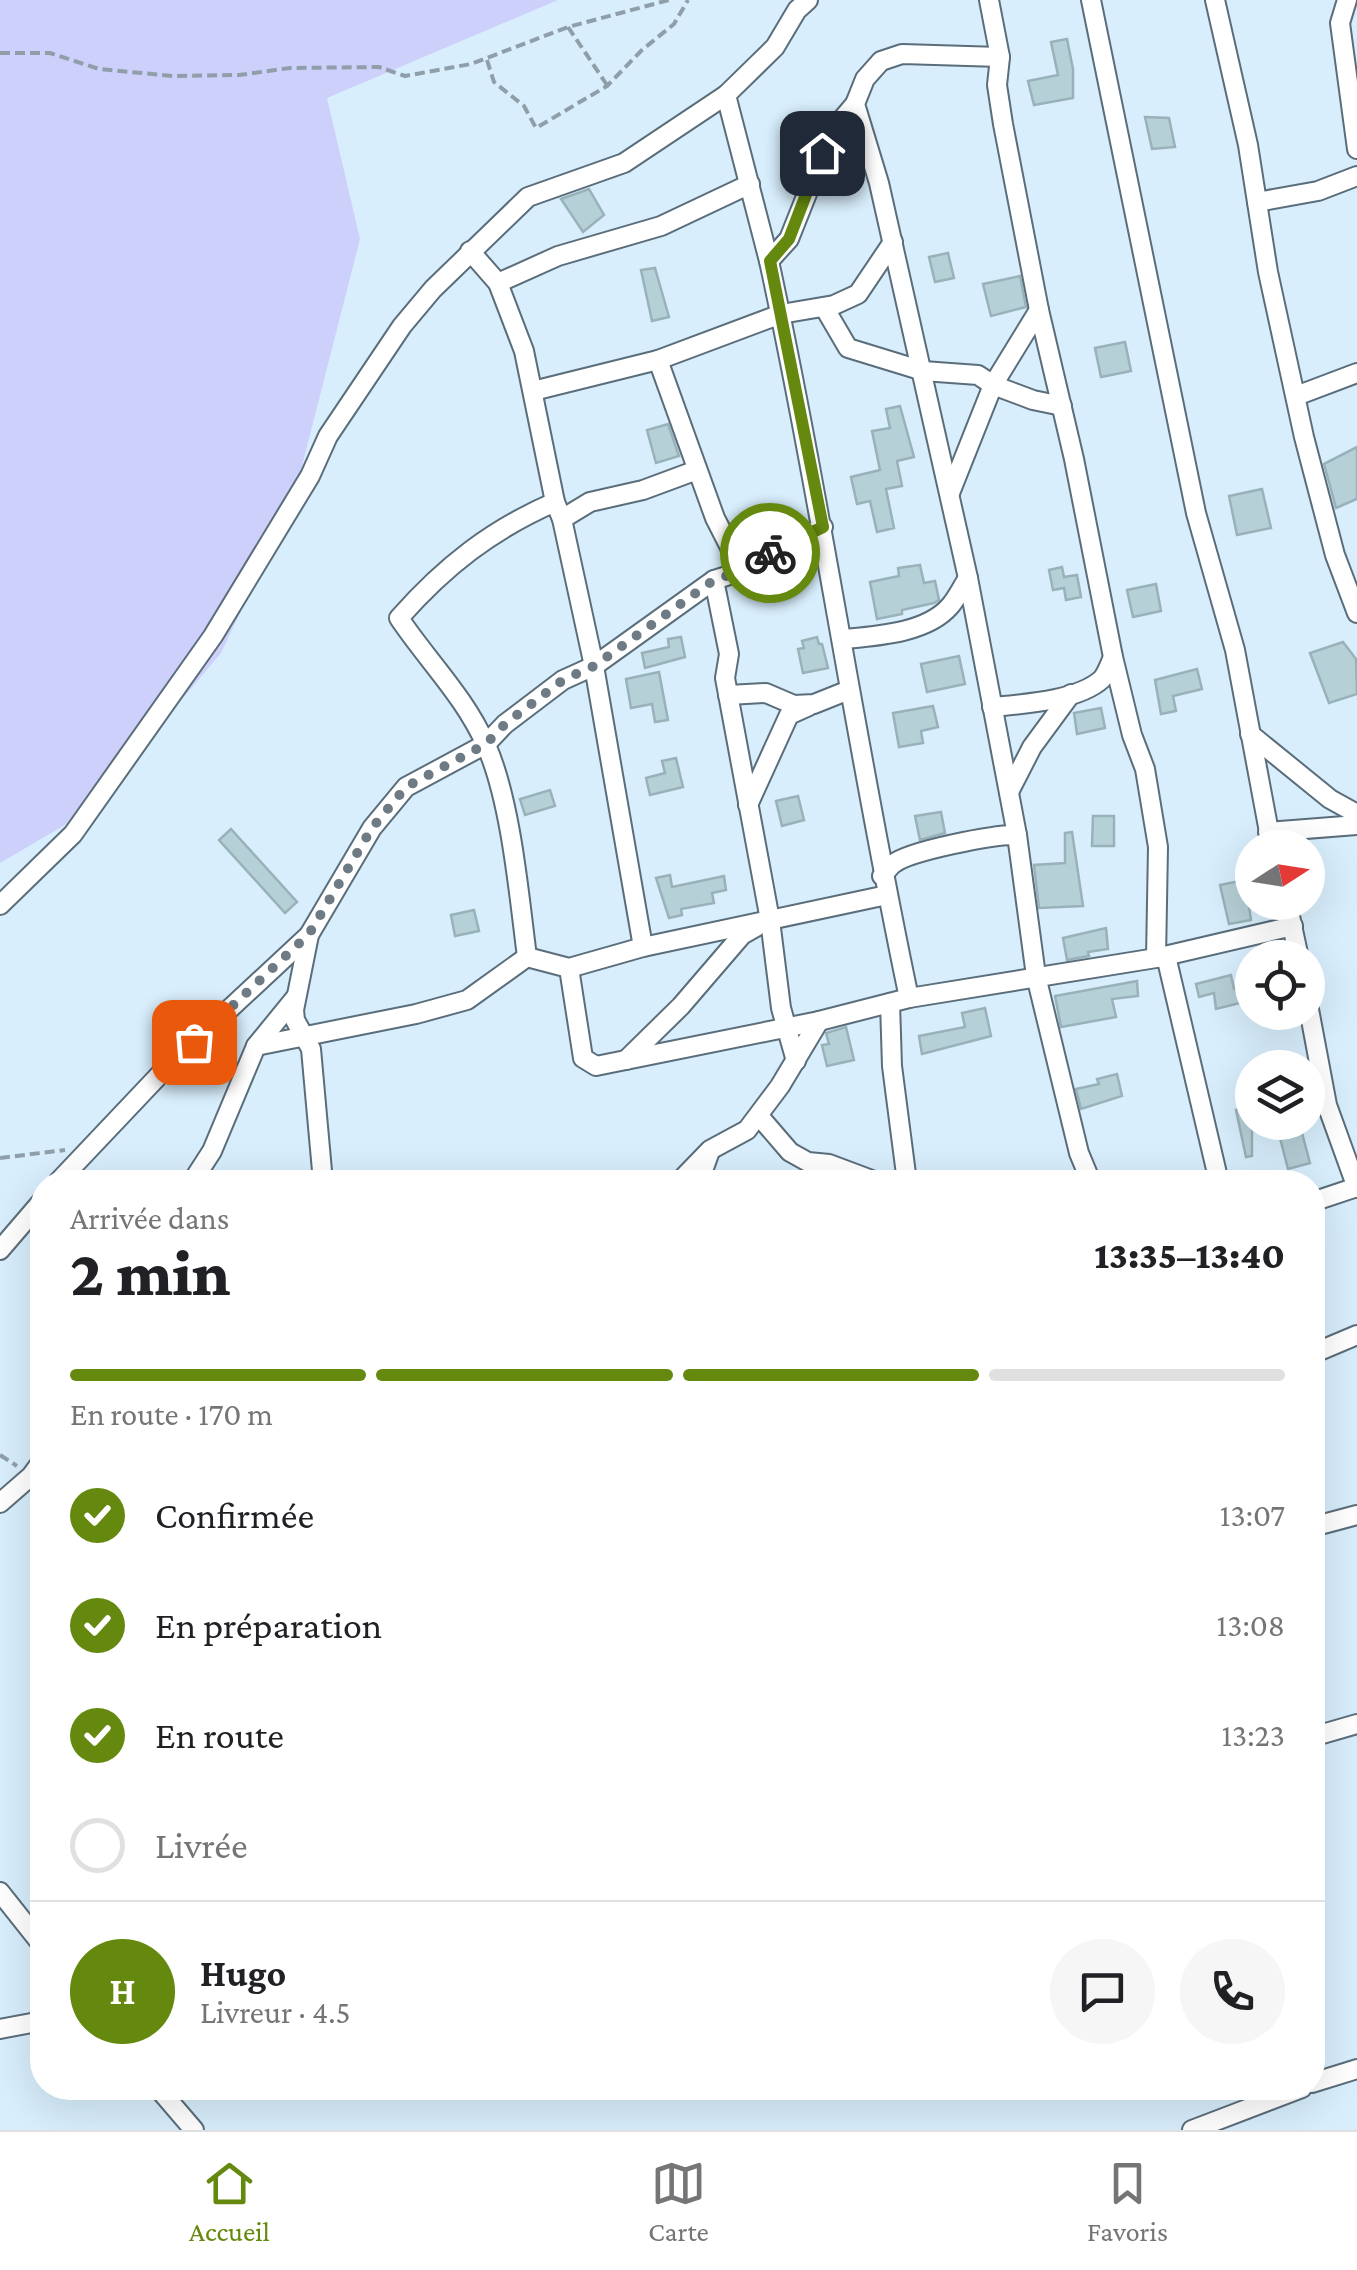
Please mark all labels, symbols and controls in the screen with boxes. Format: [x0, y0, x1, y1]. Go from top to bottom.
pin [780, 111, 865, 196]
icon: home [795, 126, 850, 181]
courier [720, 503, 820, 603]
icon: bike [743, 526, 798, 581]
north arrow [1235, 830, 1325, 920]
map controls [1235, 830, 1325, 1140]
button: locate [1235, 940, 1325, 1030]
pin [152, 1000, 237, 1085]
icon: bag [167, 1015, 222, 1070]
button: layers [1235, 1050, 1325, 1140]
text: Arrivée dans [70, 1200, 229, 1236]
text: 13:35–13:40 [1094, 1234, 1285, 1276]
text: 2 min [70, 1237, 231, 1309]
text: En route · 170 m [70, 1396, 273, 1432]
icon: check [70, 1488, 125, 1543]
text: Confirmée [155, 1494, 314, 1536]
text: 13:07 [1220, 1497, 1285, 1533]
icon: check [70, 1598, 125, 1653]
text: En préparation [155, 1604, 382, 1646]
text: 13:08 [1217, 1607, 1285, 1643]
icon: check [70, 1708, 125, 1763]
text: En route [155, 1714, 284, 1756]
text: 13:23 [1221, 1717, 1285, 1753]
text: Livrée [155, 1824, 248, 1866]
button: chat [1050, 1939, 1155, 2044]
button: phone [1180, 1939, 1285, 2044]
text: Hugo [200, 1952, 286, 1994]
text: H [109, 1970, 136, 2012]
text: Livreur · 4.5 [200, 1994, 351, 2030]
tab: Accueil [189, 2156, 270, 2247]
tab: Carte [648, 2156, 709, 2247]
tab: Favoris [1087, 2156, 1168, 2247]

